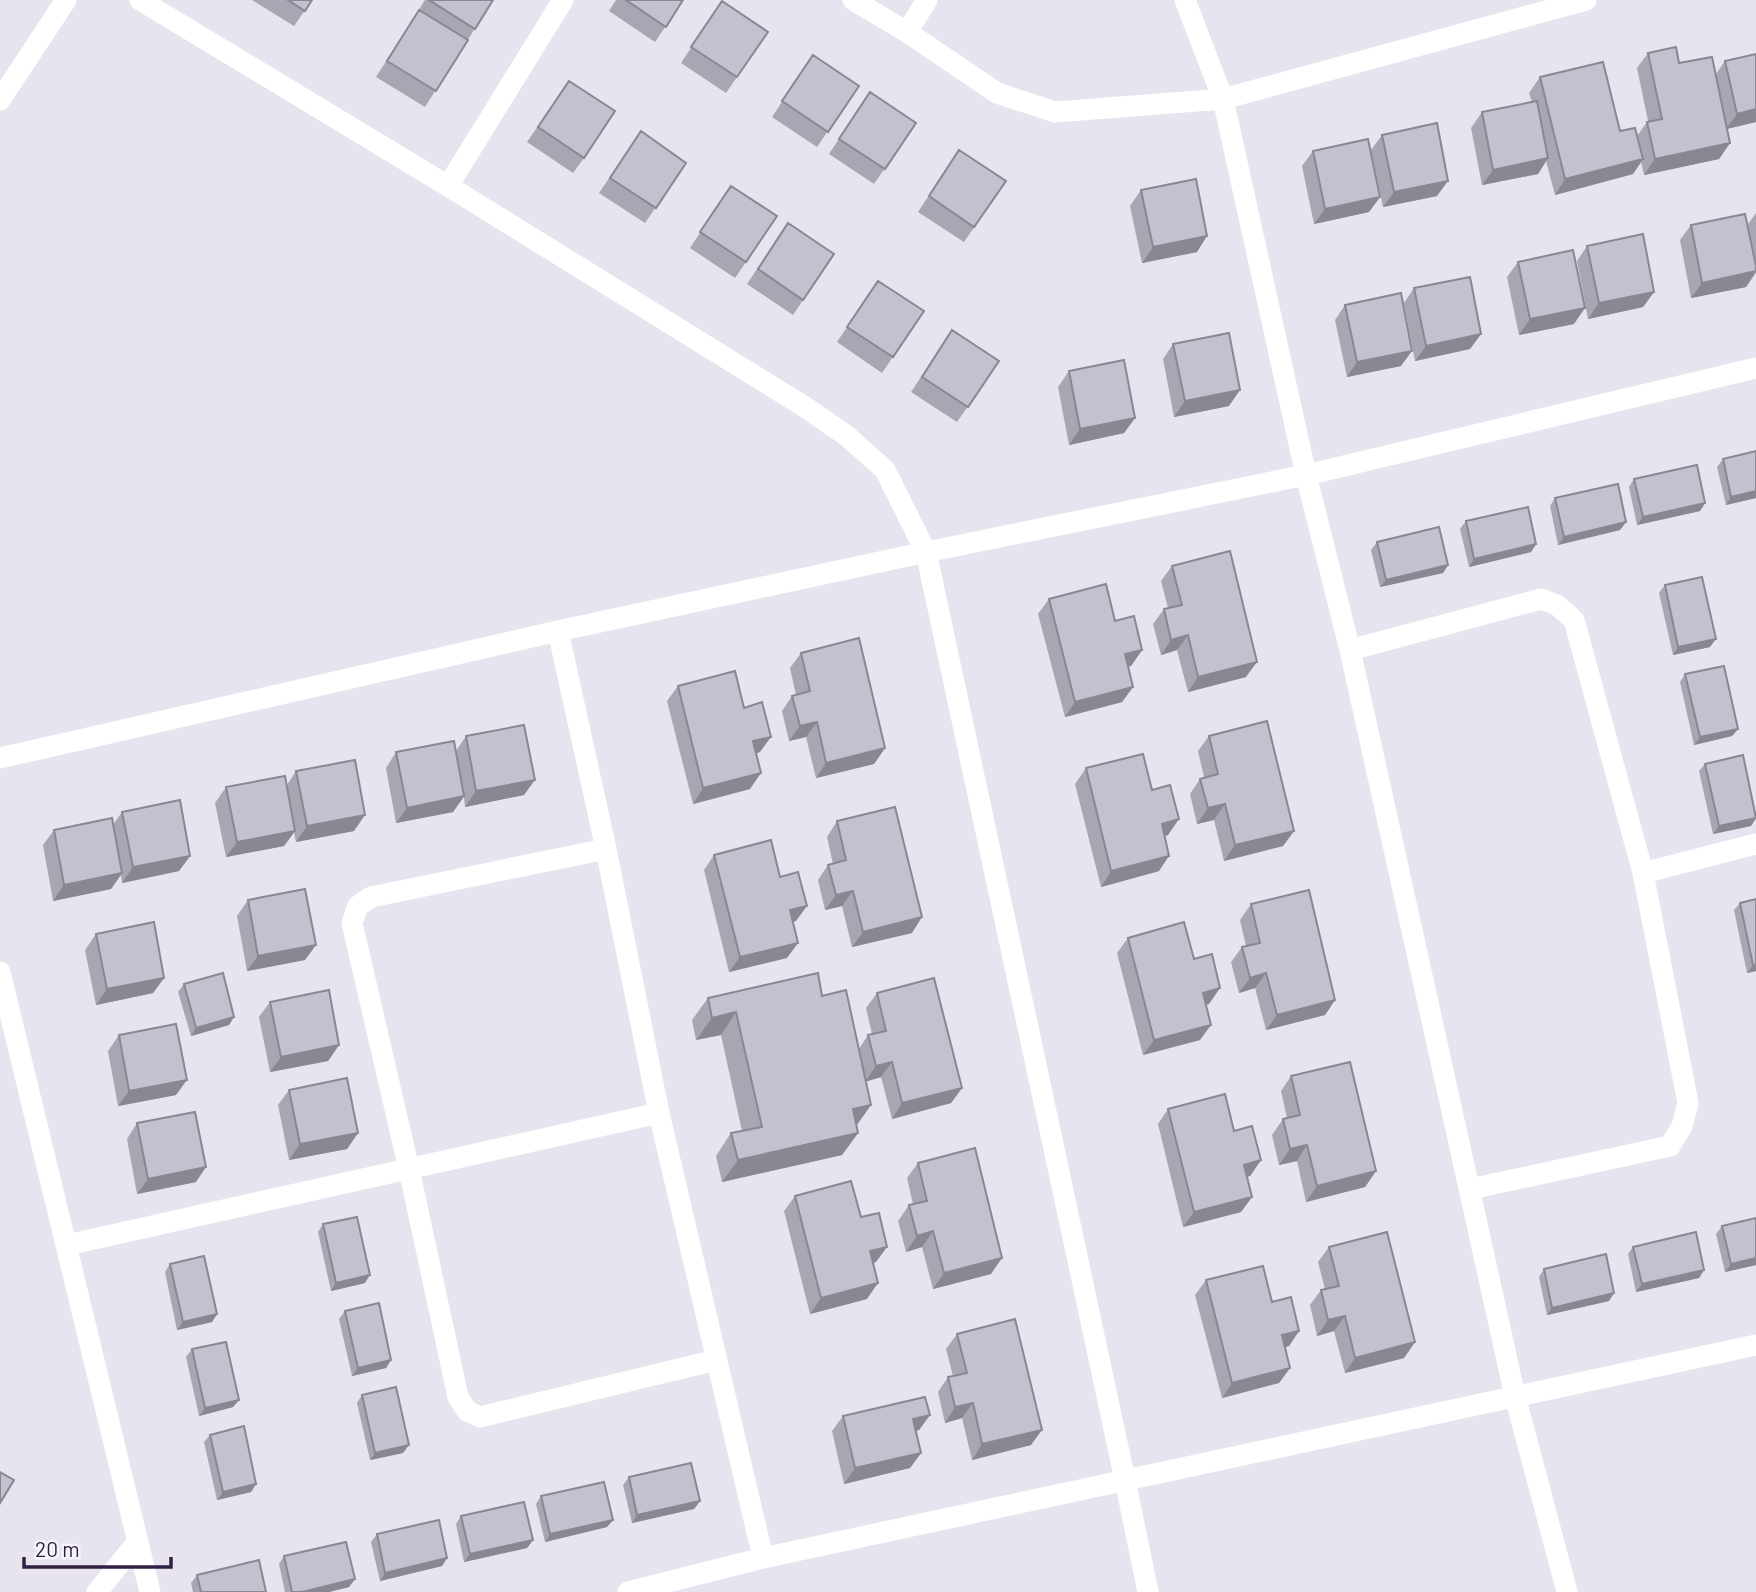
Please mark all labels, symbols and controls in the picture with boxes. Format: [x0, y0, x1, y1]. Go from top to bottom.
scale bar [24, 1526, 172, 1570]
text: 20 m [35, 1536, 80, 1561]

